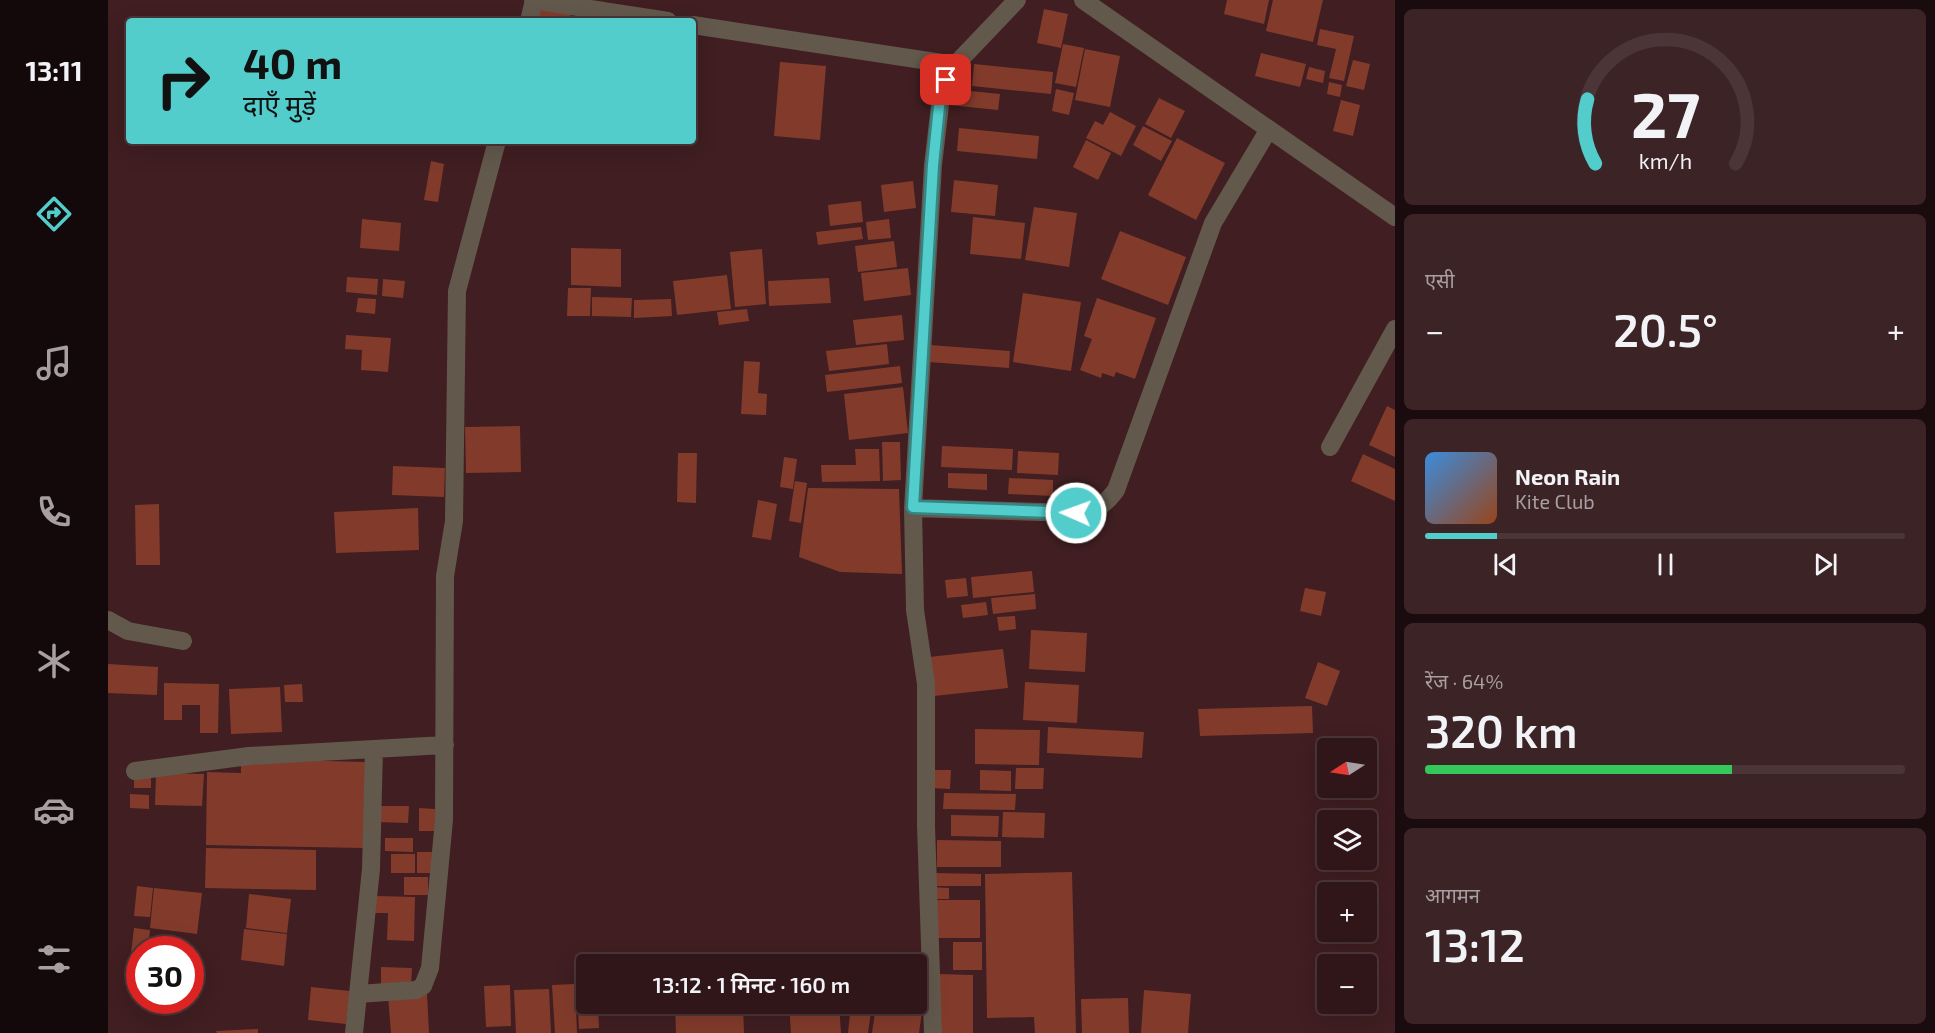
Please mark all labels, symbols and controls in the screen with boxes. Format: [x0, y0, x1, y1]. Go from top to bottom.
text: 40 m [243, 37, 342, 87]
icon: right [144, 42, 222, 120]
text: 13:11 [25, 54, 83, 86]
pin [920, 54, 971, 105]
icon: arrive [929, 63, 962, 96]
text: 27 [1630, 76, 1700, 151]
text: दाएँ मुड़ें [243, 88, 316, 120]
text: km/h [1638, 148, 1692, 173]
icon: directions [33, 193, 75, 235]
text: एसी [1425, 268, 1455, 292]
text: 20.5° [1613, 302, 1718, 356]
text: − [1425, 310, 1444, 350]
text: + [1887, 310, 1905, 350]
icon: music [33, 342, 75, 384]
text: Neon Rain [1515, 463, 1620, 489]
position arrow [1044, 481, 1108, 545]
text: Kite Club [1515, 489, 1595, 513]
icon: phone [33, 491, 75, 533]
icon: previous [1489, 548, 1522, 581]
icon: pause [1649, 548, 1682, 581]
icon: next [1809, 548, 1842, 581]
icon: climate [33, 640, 75, 682]
text: रेंज · 64% [1425, 669, 1503, 693]
text: 320 km [1425, 703, 1578, 757]
north arrow [1317, 738, 1377, 798]
map controls [1317, 738, 1377, 1014]
icon: car [33, 789, 75, 831]
button: layers [1317, 810, 1377, 870]
button: + [1317, 882, 1377, 942]
text: आगमन [1425, 883, 1480, 907]
text: 13:12 [1425, 917, 1525, 971]
speed limit sign: 30 [126, 936, 204, 1014]
icon: filters [33, 938, 75, 980]
button: − [1317, 954, 1377, 1014]
text: 13:12 · 1 मिनट · 160 m [653, 971, 850, 997]

